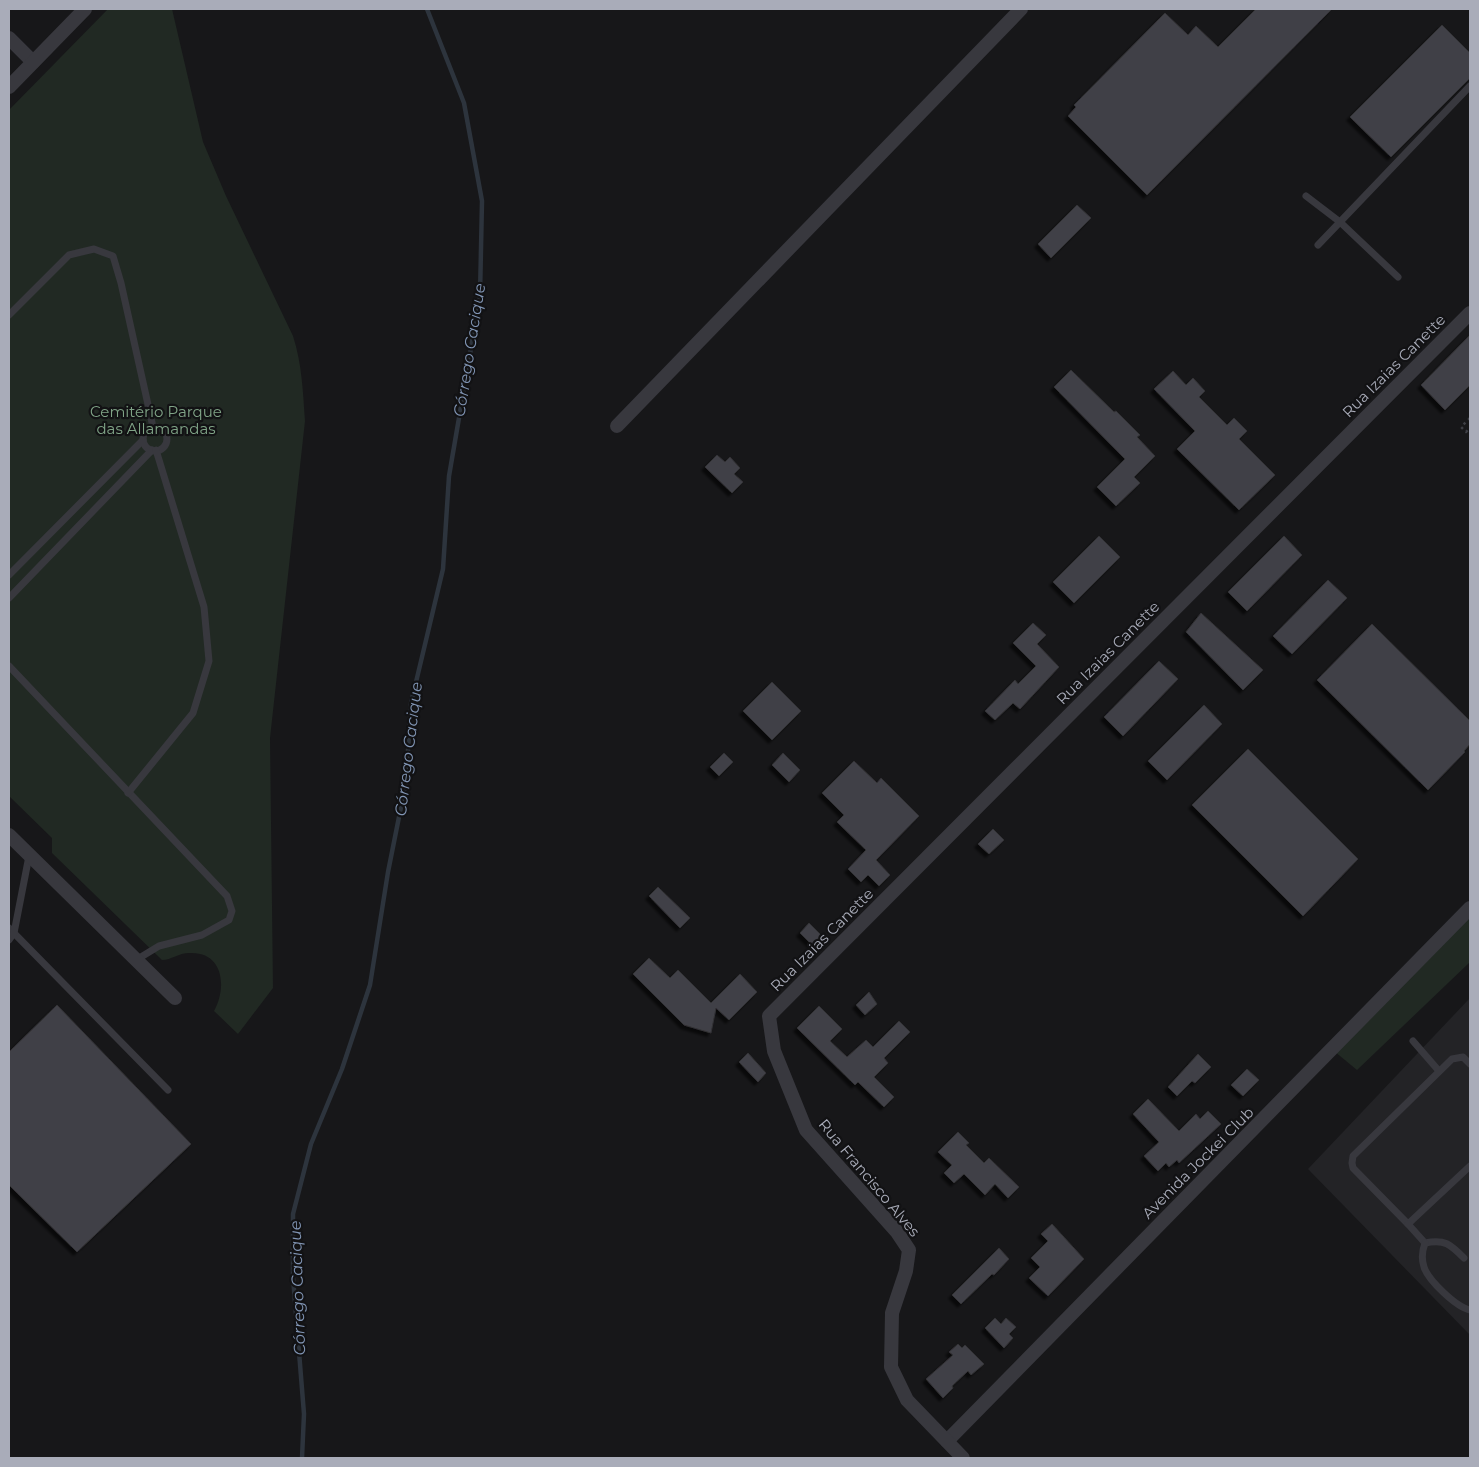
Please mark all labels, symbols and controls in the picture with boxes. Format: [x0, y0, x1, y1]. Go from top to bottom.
water label: Córrego Cacique [450, 282, 489, 418]
street label: Rua Izaias Canette [1338, 310, 1449, 421]
park label: Cemitério Parque das Allamandas [90, 402, 222, 438]
street label: Rua Izaias Canette [1052, 597, 1163, 708]
water label: Córrego Cacique [391, 681, 426, 817]
street label: Rua Izaias Canette [766, 884, 877, 995]
street label: Avenida Jockei Club [1138, 1103, 1258, 1223]
street label: Rua Francisco Alves [815, 1115, 924, 1240]
water label: Córrego Cacique [286, 1220, 309, 1356]

